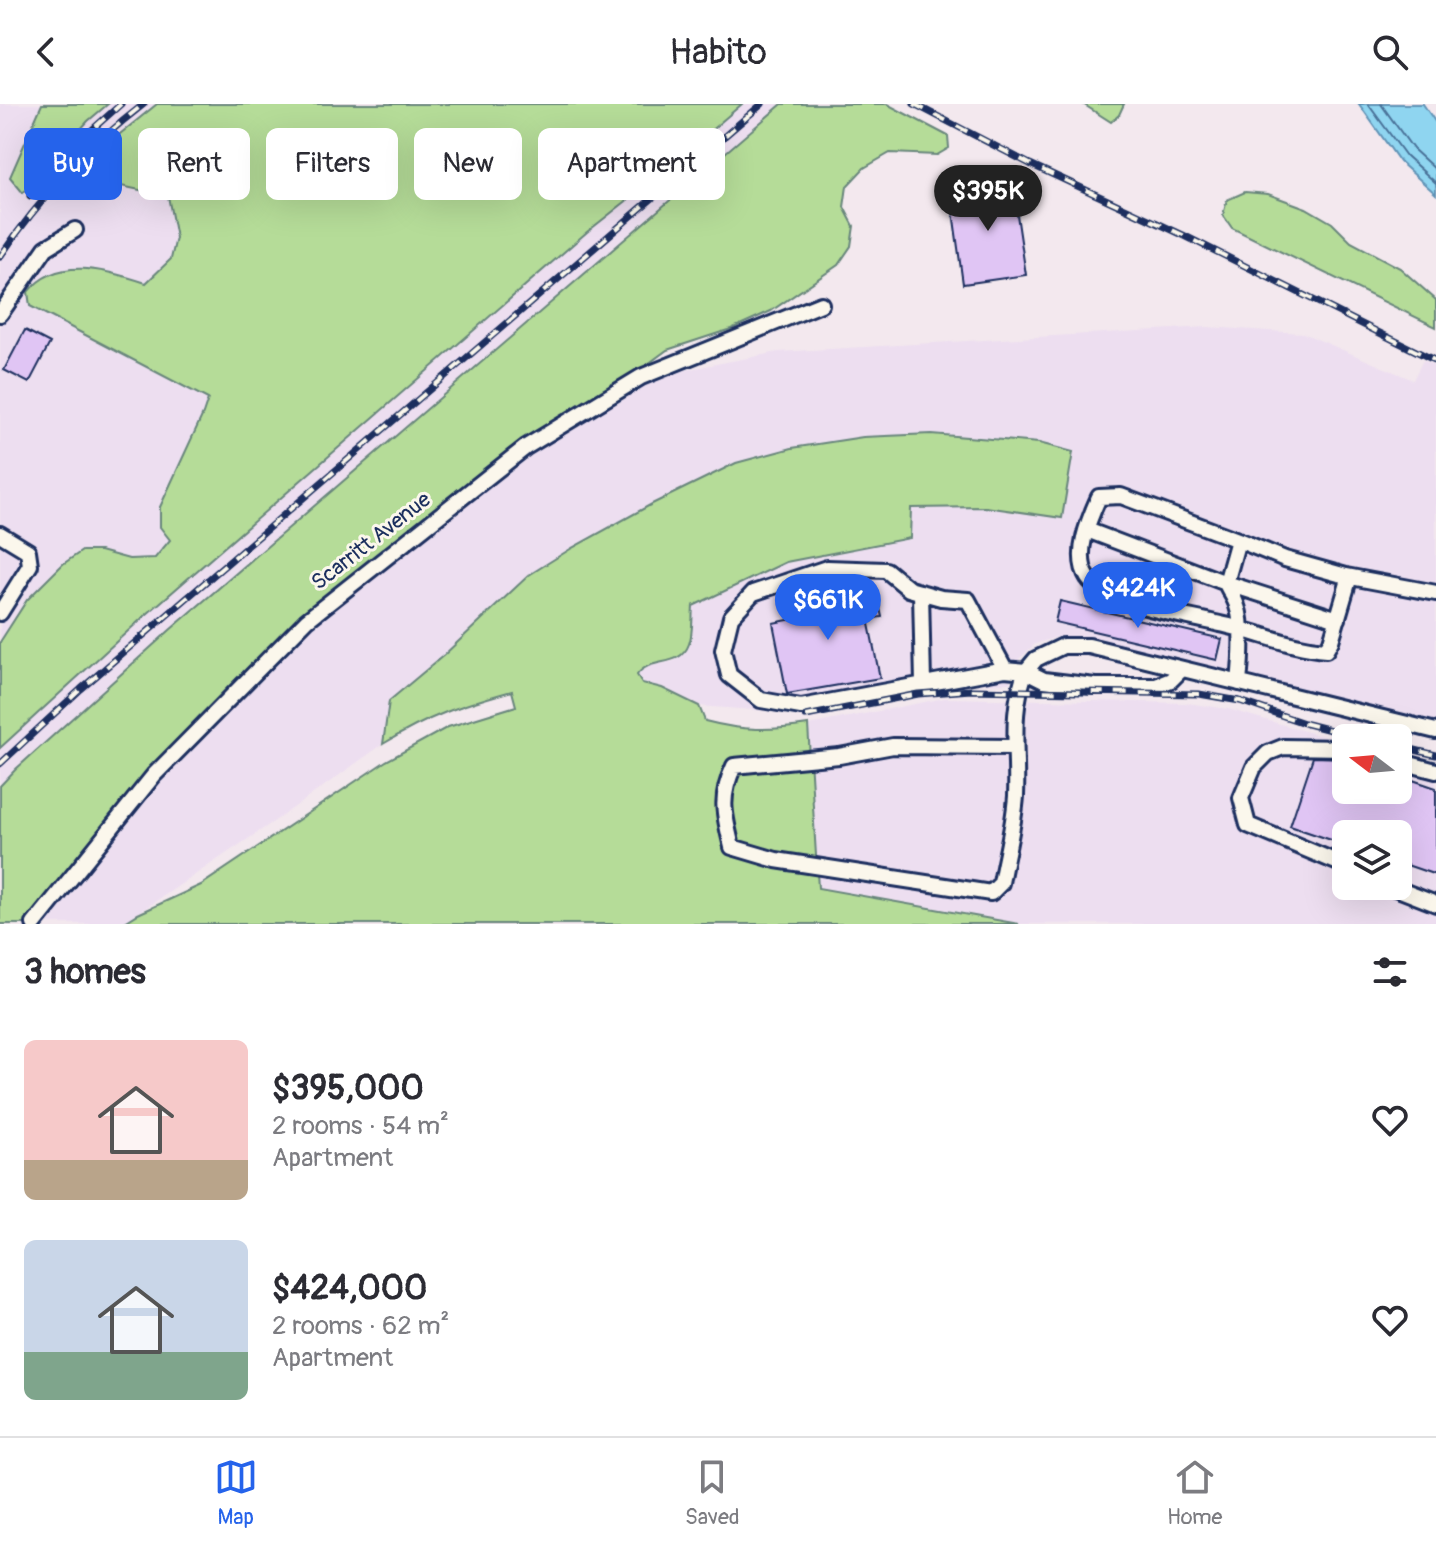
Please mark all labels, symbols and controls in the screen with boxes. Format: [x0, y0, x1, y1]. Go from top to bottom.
icon: back [24, 30, 68, 74]
text: Habito [669, 30, 767, 75]
icon: search [1368, 30, 1412, 74]
chip: Buy [24, 128, 122, 200]
chip: Rent [138, 128, 250, 200]
chip: Filters [266, 128, 398, 200]
chip: New [414, 128, 522, 200]
chip: Apartment [538, 128, 725, 200]
pin: $395K [932, 165, 1044, 233]
text: $395K [952, 175, 1024, 207]
street label: Scarritt Avenue [306, 486, 436, 596]
pin: $424K [1082, 562, 1194, 630]
text: $424K [1101, 572, 1175, 604]
pin: $661K [772, 574, 884, 642]
text: $661K [793, 584, 863, 616]
north arrow [1332, 724, 1412, 804]
map controls [1332, 724, 1412, 900]
button: layers [1332, 820, 1412, 900]
icon: filters [1368, 950, 1412, 994]
text: 3 homes [24, 951, 146, 994]
text: $395,000 [272, 1067, 424, 1110]
icon: home [88, 1072, 184, 1168]
icon: heart [1368, 1098, 1412, 1142]
text: 2 rooms · 54 m² [272, 1110, 449, 1142]
text: Apartment [272, 1142, 393, 1174]
text: $424,000 [272, 1267, 427, 1310]
icon: home [88, 1272, 184, 1368]
icon: heart [1368, 1298, 1412, 1342]
text: 2 rooms · 62 m² [272, 1310, 449, 1342]
text: Apartment [272, 1342, 393, 1374]
tab: Map [214, 1455, 258, 1531]
tab: Saved [685, 1455, 740, 1531]
tab: Home [1167, 1455, 1222, 1531]

